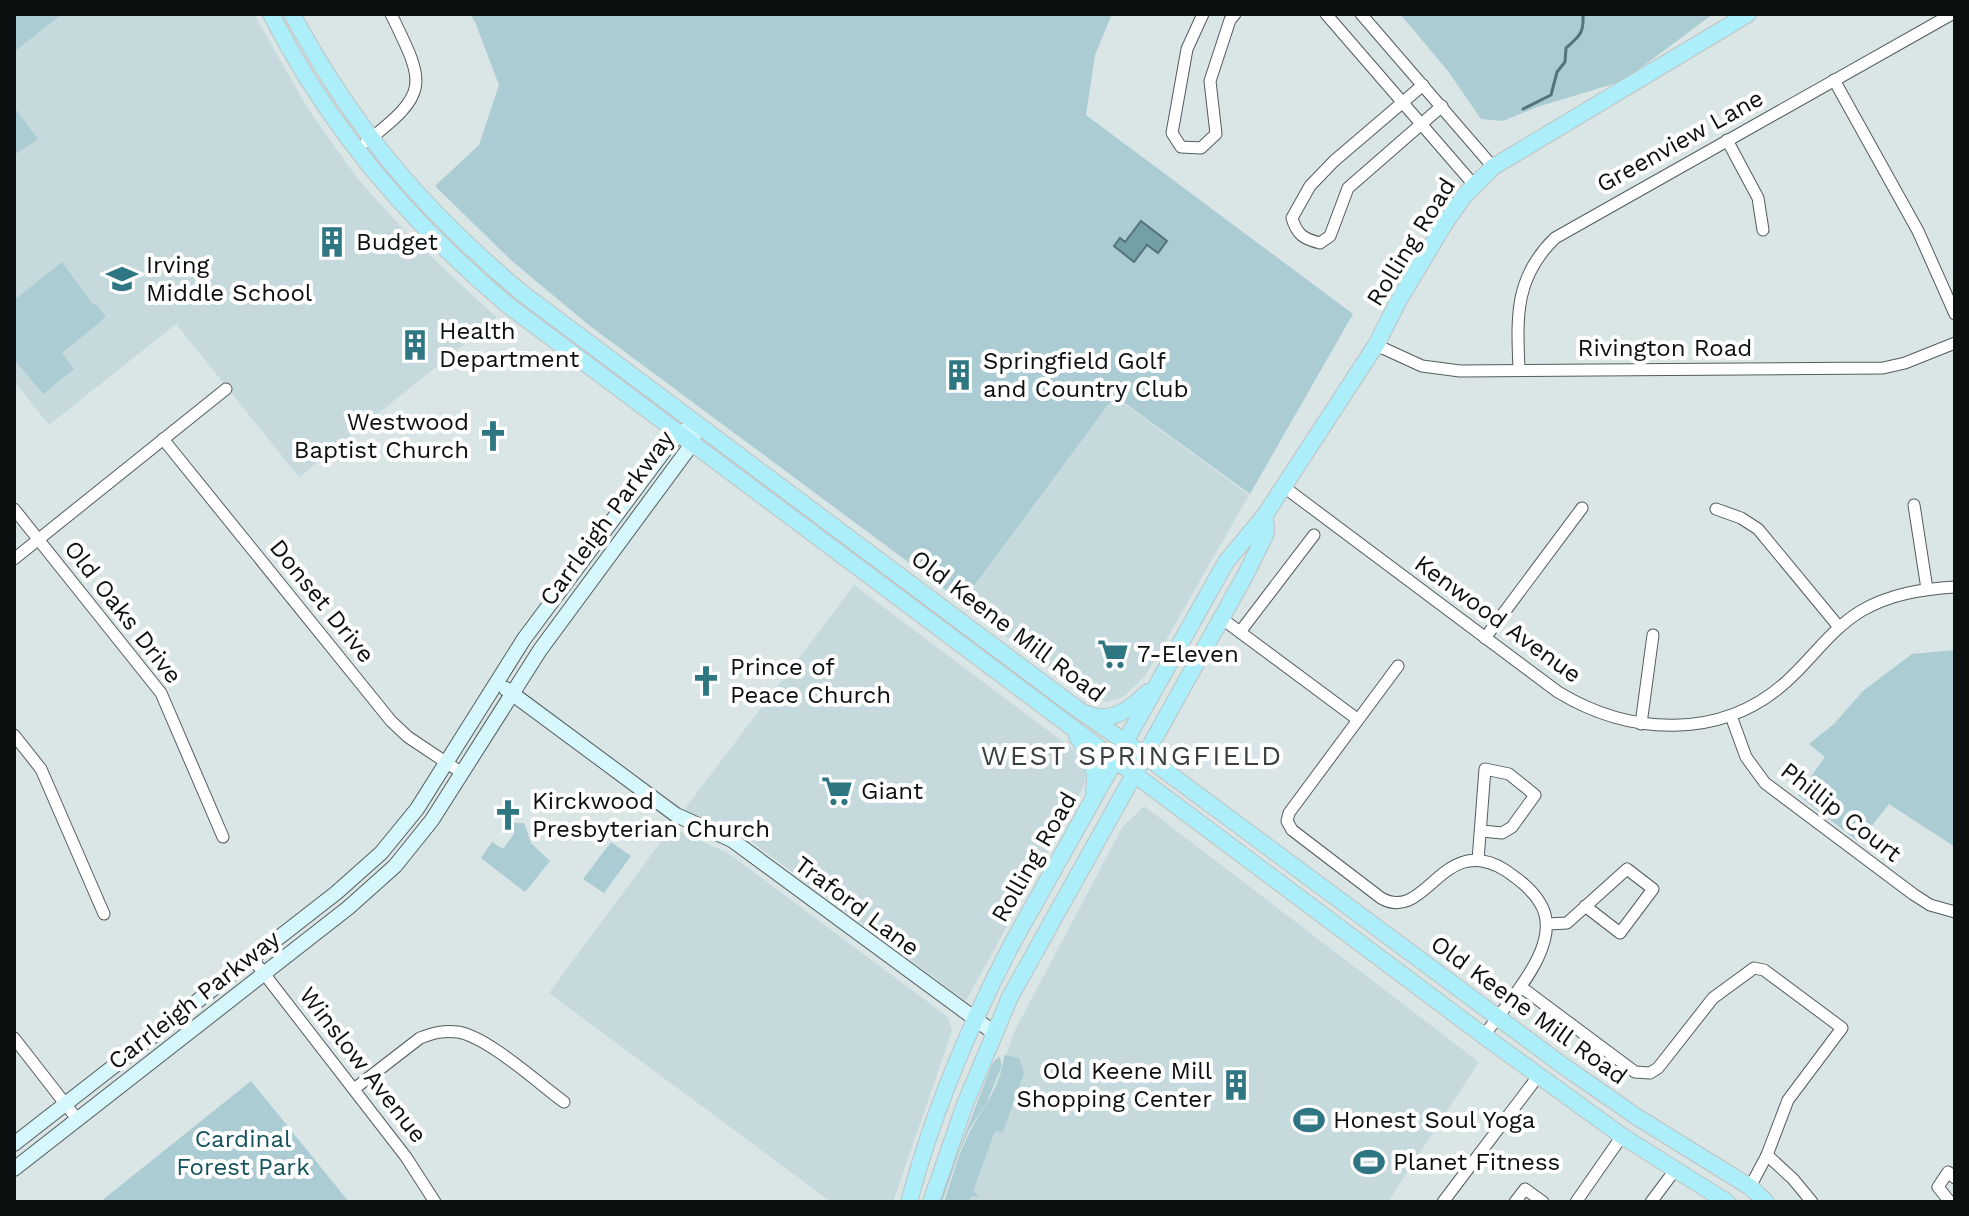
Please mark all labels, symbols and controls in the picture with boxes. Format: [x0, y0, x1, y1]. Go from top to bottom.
street label: Greenview Lane [1592, 84, 1768, 198]
street label: Rolling Road [1361, 173, 1461, 311]
building icon: Budget [315, 225, 349, 259]
place label: Budget [356, 228, 438, 256]
place label: Irving Middle School [146, 251, 313, 307]
school or university icon: Irving Middle School [105, 262, 139, 296]
place label: Health Department [439, 317, 579, 373]
building icon: Health Department [398, 328, 432, 362]
street label: Rivington Road [1578, 334, 1752, 362]
place label: Springfield Golf and Country Club [983, 347, 1189, 403]
building icon: Springfield Golf and Country Club [942, 358, 976, 392]
place label: Westwood Baptist Church [294, 408, 469, 464]
church icon: Westwood Baptist Church [476, 419, 510, 453]
street label: Carrleigh Parkway [534, 424, 680, 611]
street label: Donset Drive [264, 534, 380, 668]
street label: Old Oaks Drive [58, 535, 188, 689]
street label: Old Keene Mill Road [906, 544, 1110, 708]
street label: Kenwood Avenue [1409, 549, 1587, 689]
supermarket icon: 7-Eleven [1096, 637, 1130, 671]
place label: 7-Eleven [1137, 640, 1239, 668]
place label: Prince of Peace Church [730, 653, 891, 709]
church icon: Prince of Peace Church [689, 664, 723, 698]
district label: WEST SPRINGFIELD [981, 739, 1283, 772]
street label: Phillip Court [1775, 756, 1907, 868]
supermarket icon: Giant [820, 774, 854, 808]
place label: Giant [861, 777, 923, 805]
place label: Kirckwood Presbyterian Church [532, 787, 770, 843]
street label: Rolling Road [986, 787, 1082, 927]
church icon: Kirckwood Presbyterian Church [491, 798, 525, 832]
street label: Traford Lane [789, 850, 925, 962]
street label: Carrleigh Parkway [103, 924, 286, 1076]
street label: Old Keene Mill Road [1426, 930, 1632, 1090]
street label: Winslow Avenue [293, 982, 433, 1148]
place label: Old Keene Mill Shopping Center [1016, 1057, 1213, 1113]
building icon: Old Keene Mill Shopping Center [1219, 1068, 1253, 1102]
sports icon: Honest Soul Yoga [1292, 1103, 1326, 1137]
place label: Honest Soul Yoga [1333, 1106, 1535, 1134]
park label: Cardinal Forest Park [176, 1125, 310, 1181]
sports icon: Planet Fitness [1352, 1145, 1386, 1179]
place label: Planet Fitness [1393, 1148, 1560, 1176]

